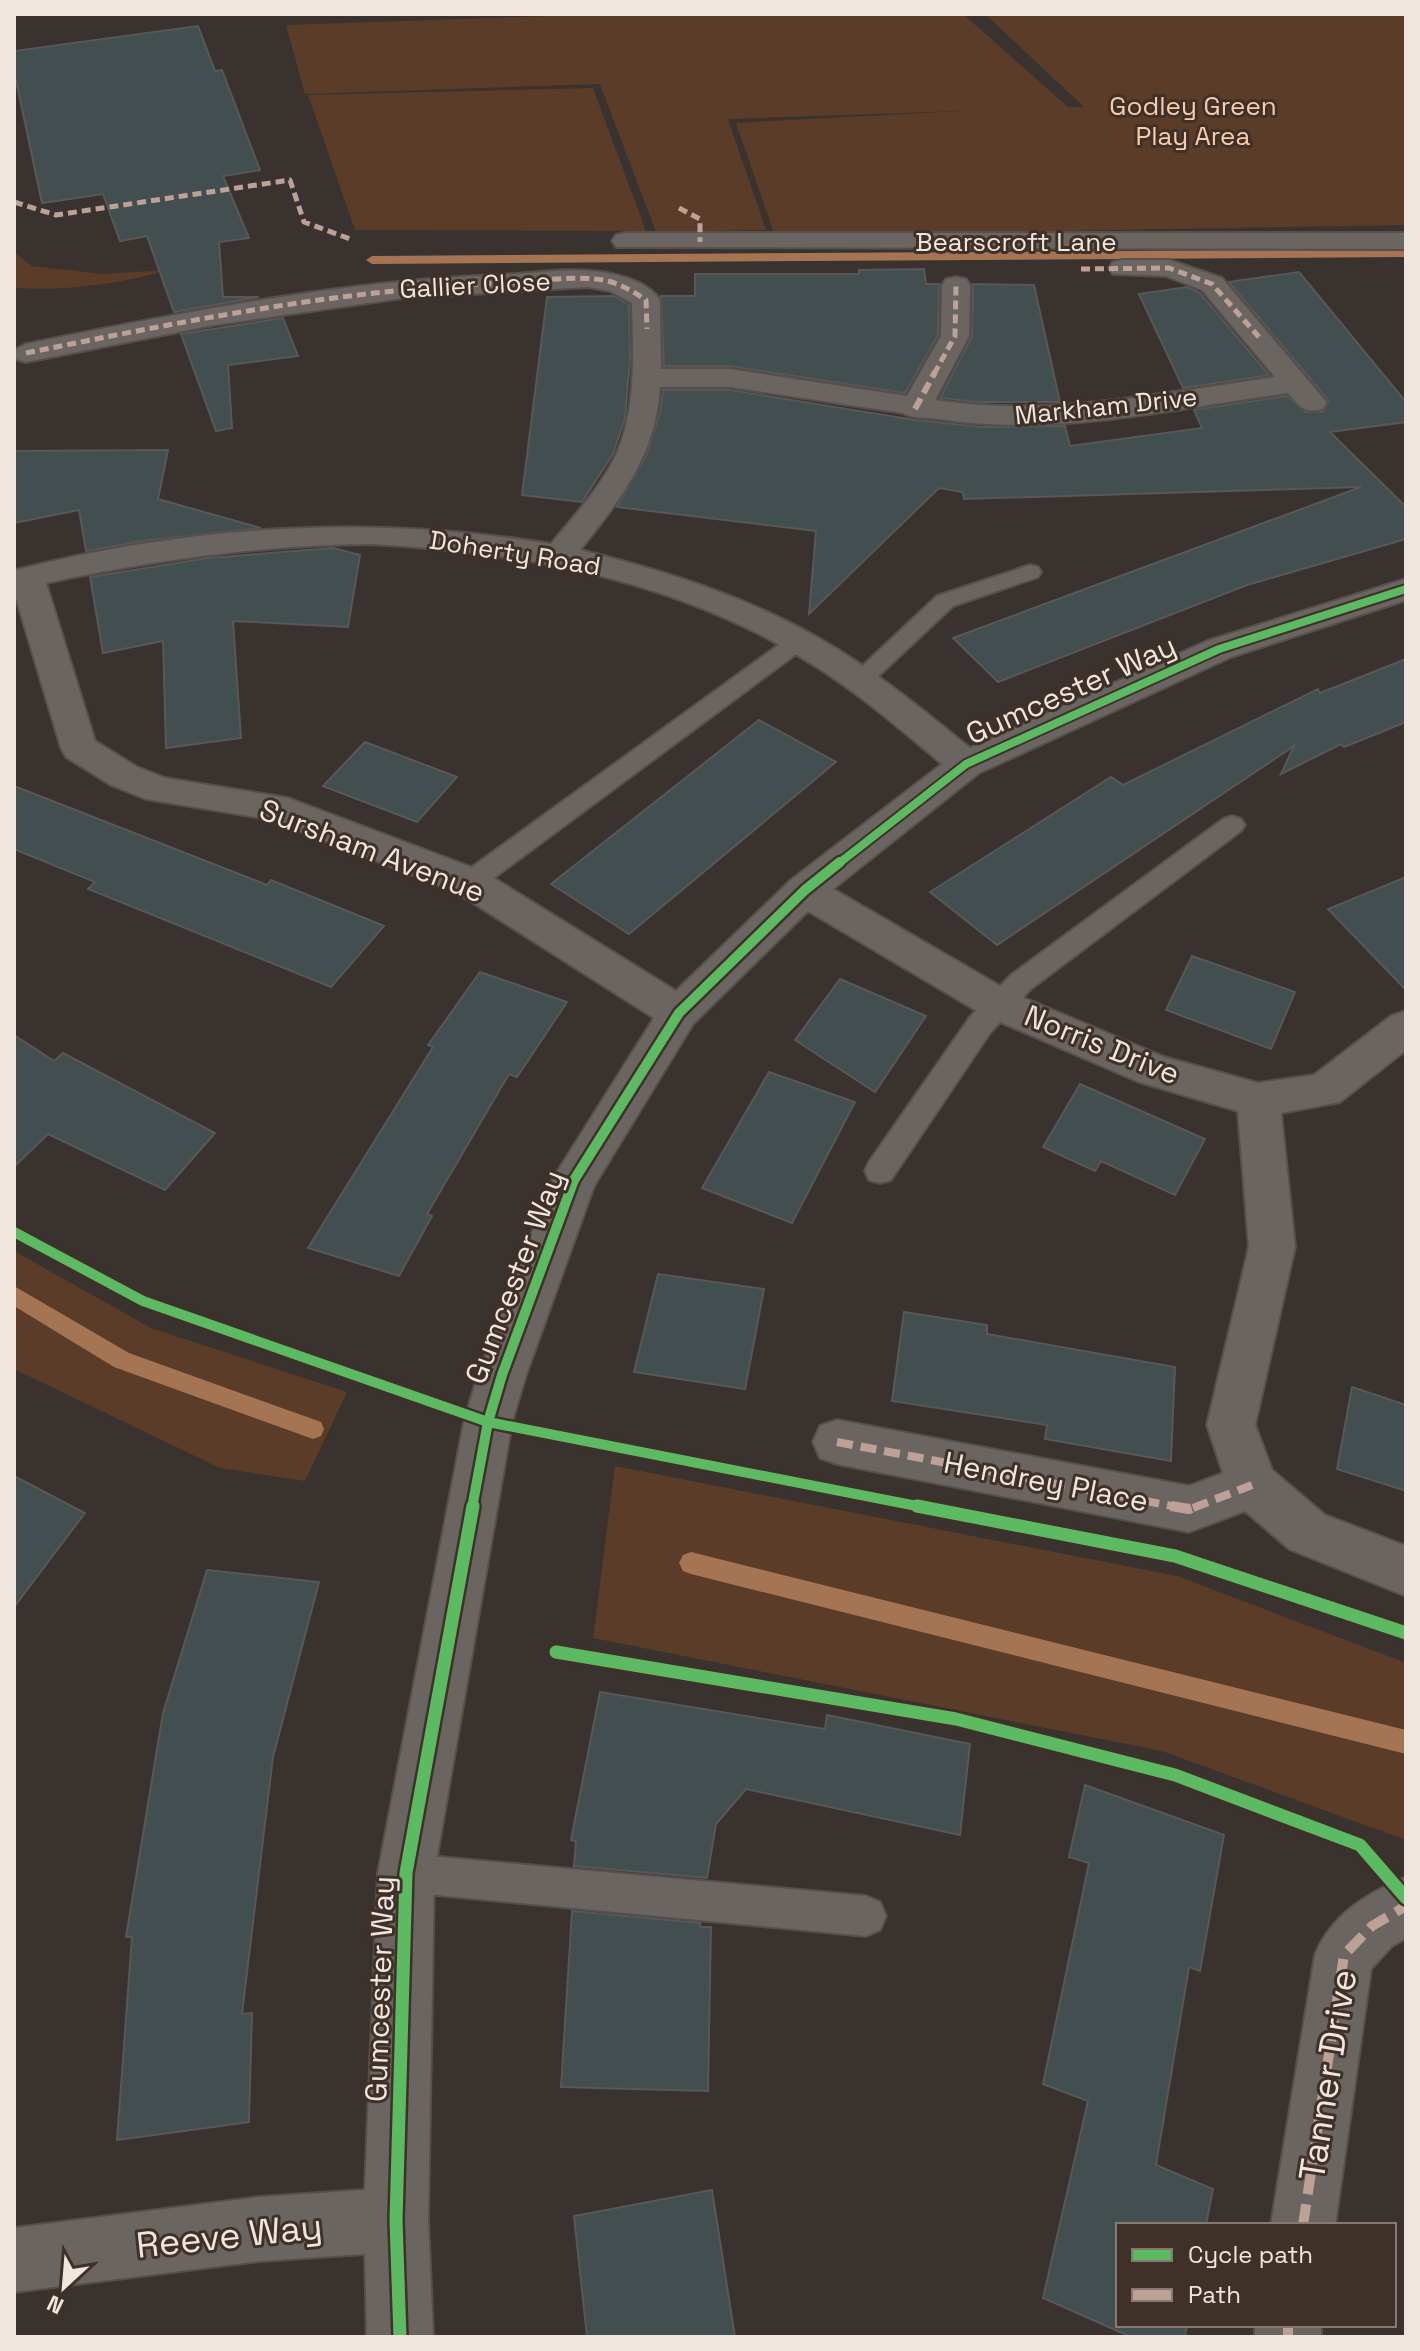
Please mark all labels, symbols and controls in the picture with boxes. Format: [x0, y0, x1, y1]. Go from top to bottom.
park label: Godley Green Play Area [1109, 89, 1277, 153]
street label: Bearscroft Lane [915, 225, 1117, 259]
street label: Gallier Close [399, 264, 551, 306]
street label: Markham Drive [1013, 380, 1199, 432]
street label: Doherty Road [427, 523, 603, 583]
street label: Gumcester Way [960, 626, 1182, 753]
street label: Sursham Avenue [254, 790, 490, 911]
street label: Norris Drive [1019, 996, 1185, 1093]
street label: Gumcester Way [456, 1164, 573, 1389]
street label: Hendrey Place [940, 1443, 1152, 1520]
street label: Gumcester Way [356, 1875, 403, 2103]
street label: Tanner Drive [1289, 1966, 1367, 2184]
street label: Reeve Way [134, 2203, 324, 2269]
legend [1116, 2223, 1396, 2327]
text: Cycle path [1188, 2239, 1313, 2270]
north arrow [24, 2247, 104, 2327]
text: Path [1188, 2279, 1241, 2310]
text: N [42, 2289, 68, 2321]

